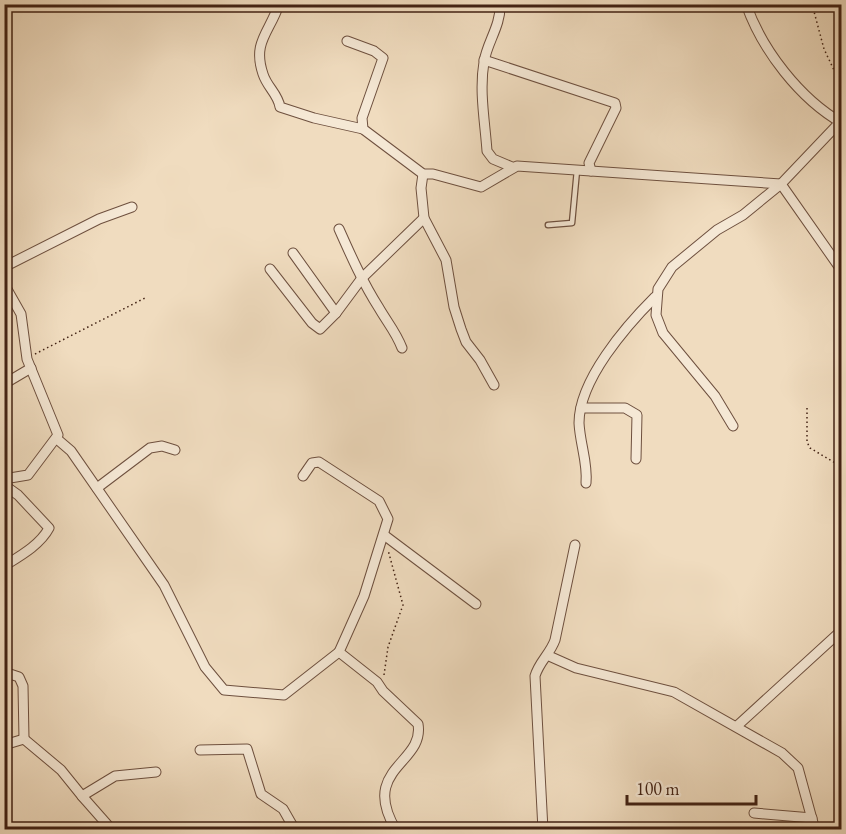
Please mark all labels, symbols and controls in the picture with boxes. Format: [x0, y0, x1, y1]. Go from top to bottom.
scale bar [627, 768, 756, 806]
text: 100 m [636, 777, 680, 800]

